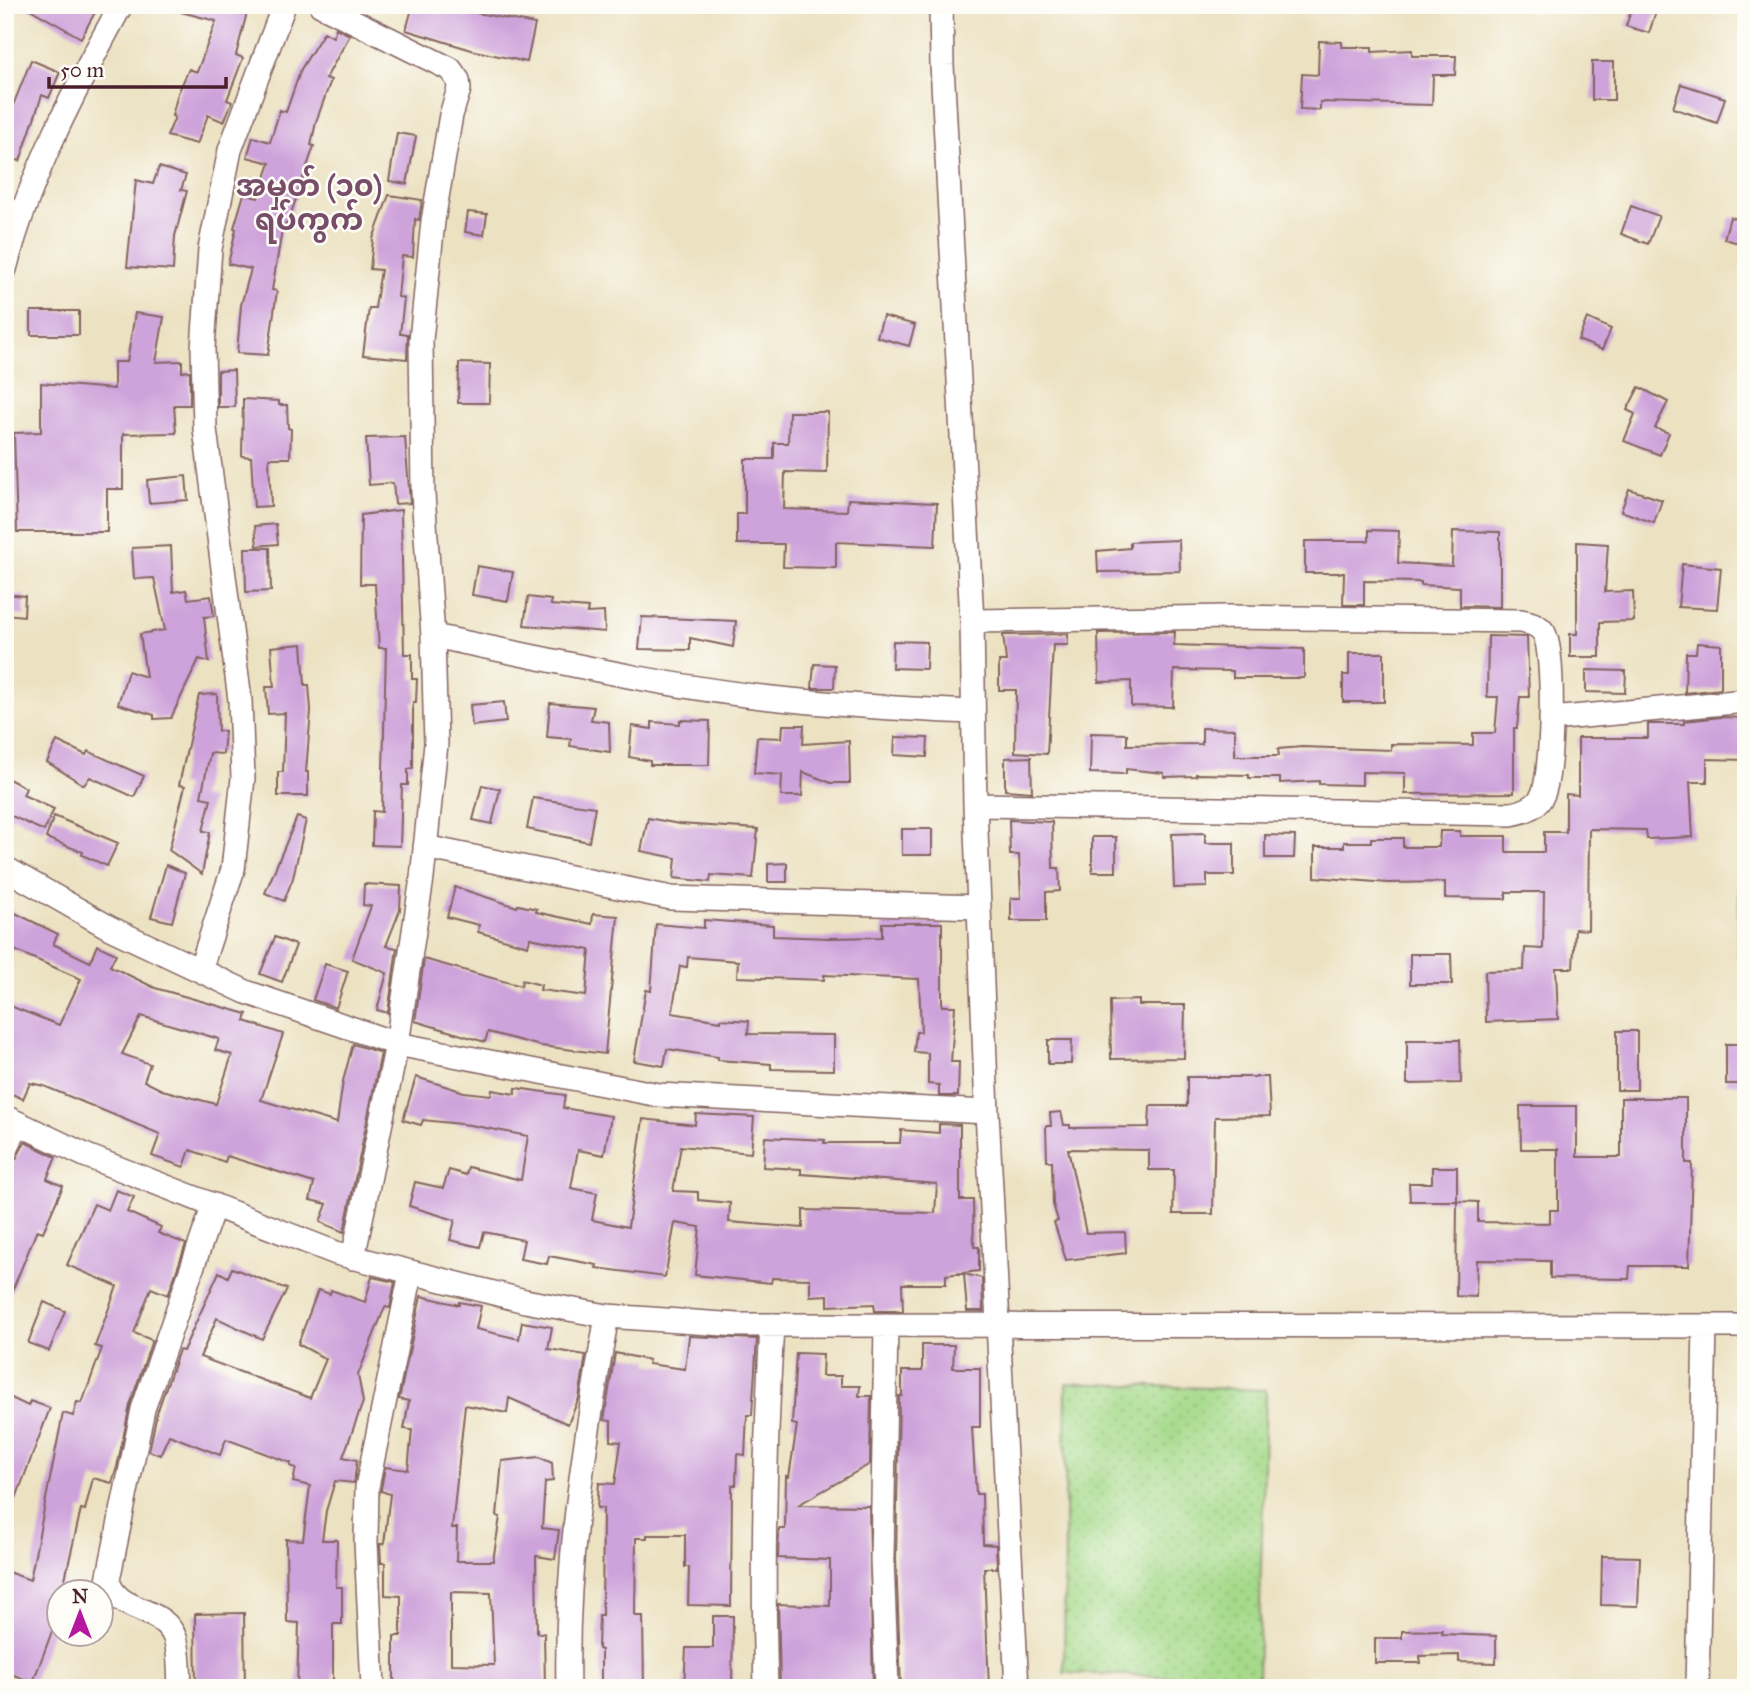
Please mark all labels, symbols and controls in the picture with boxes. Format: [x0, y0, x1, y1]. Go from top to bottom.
scale bar [49, 46, 226, 90]
text: 50 m [60, 57, 105, 83]
district label: အမှတ် (၁၀) ရပ်ကွက် [236, 165, 382, 244]
north arrow [46, 1578, 116, 1648]
text: N [72, 1585, 88, 1608]

